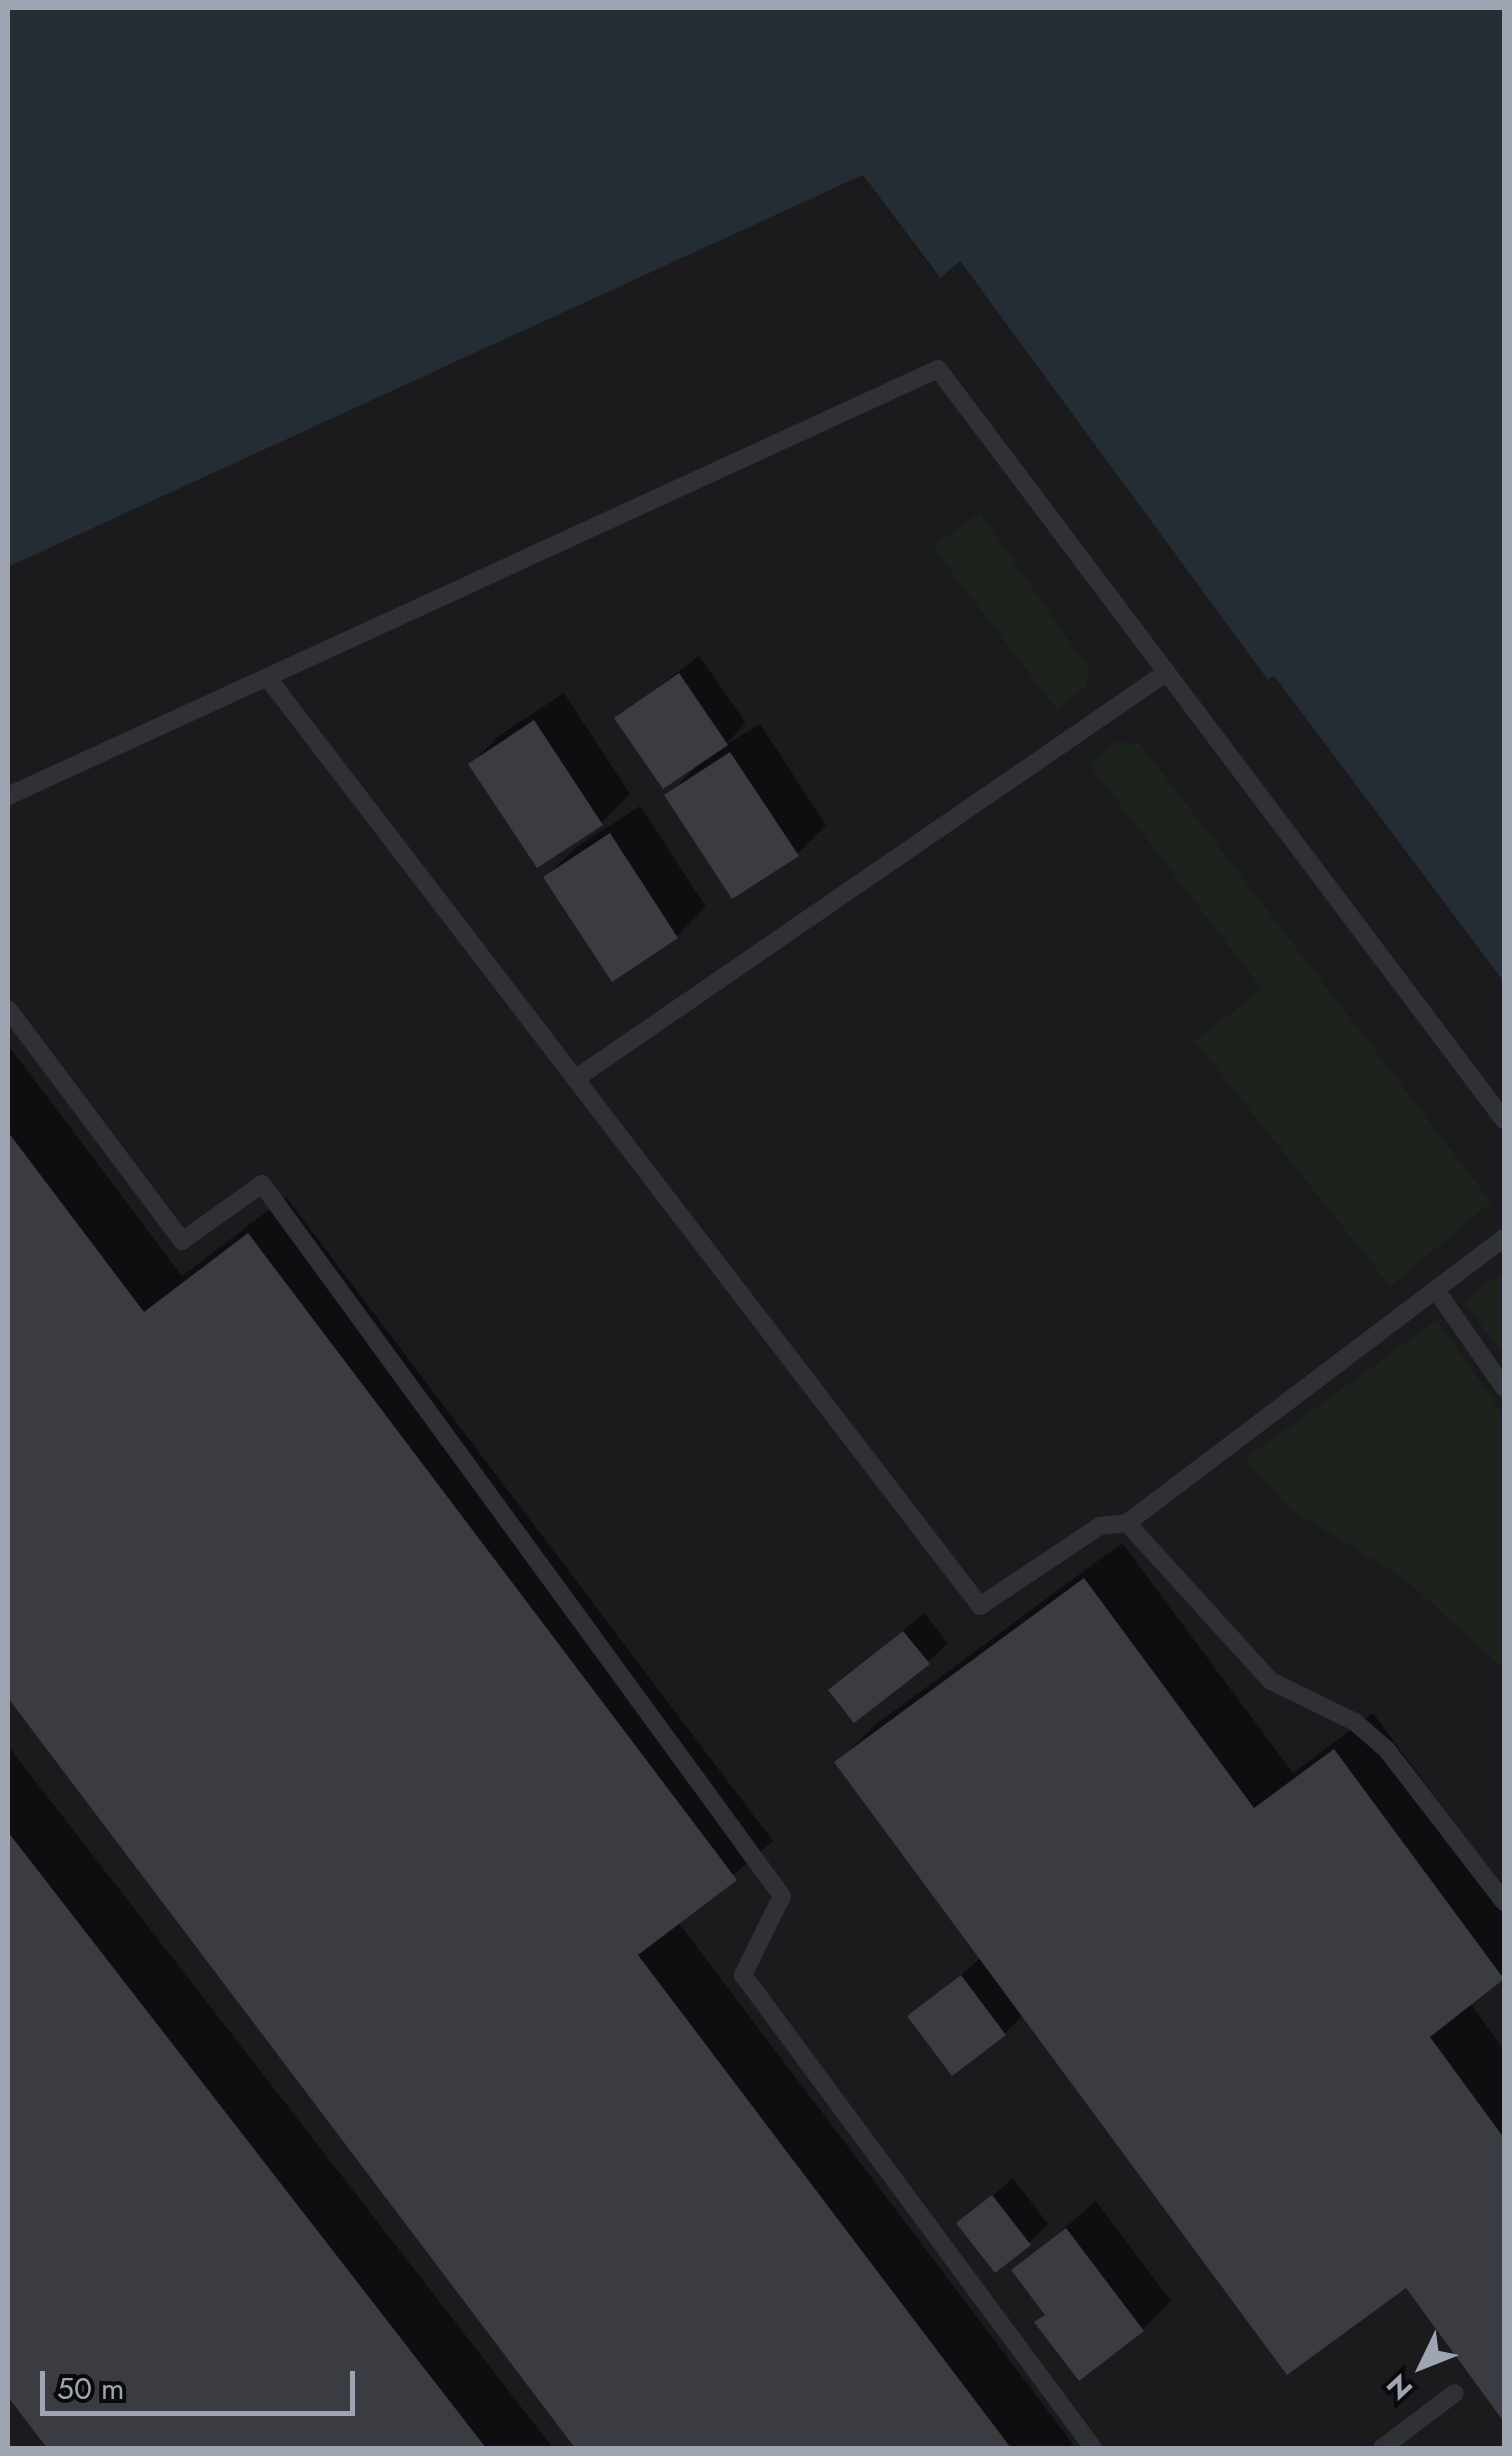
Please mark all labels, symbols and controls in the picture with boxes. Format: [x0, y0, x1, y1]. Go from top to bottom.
north arrow [1372, 2316, 1472, 2416]
scale bar [45, 2351, 360, 2413]
text: N [1377, 2365, 1422, 2409]
text: 50 m [57, 2367, 124, 2410]

